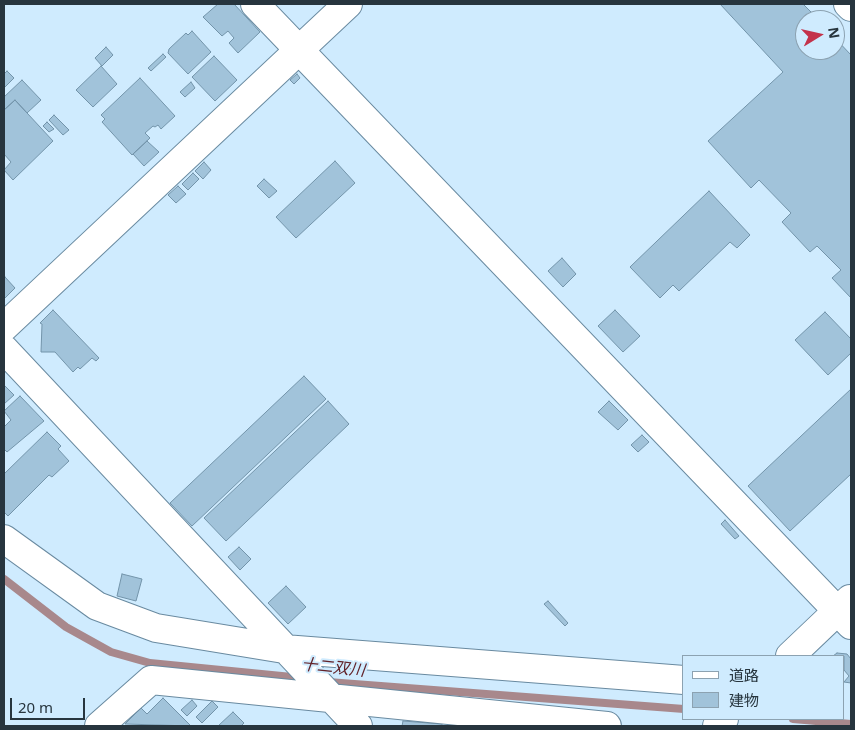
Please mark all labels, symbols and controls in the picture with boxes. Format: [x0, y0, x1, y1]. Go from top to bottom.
north arrow [795, 10, 845, 60]
text: N [824, 26, 845, 40]
water label: 十二双川 [300, 655, 366, 681]
legend [682, 655, 845, 720]
text: 道路 [729, 665, 759, 685]
scale bar [12, 688, 88, 720]
text: 建物 [729, 690, 759, 710]
text: 20 m [18, 697, 53, 717]

